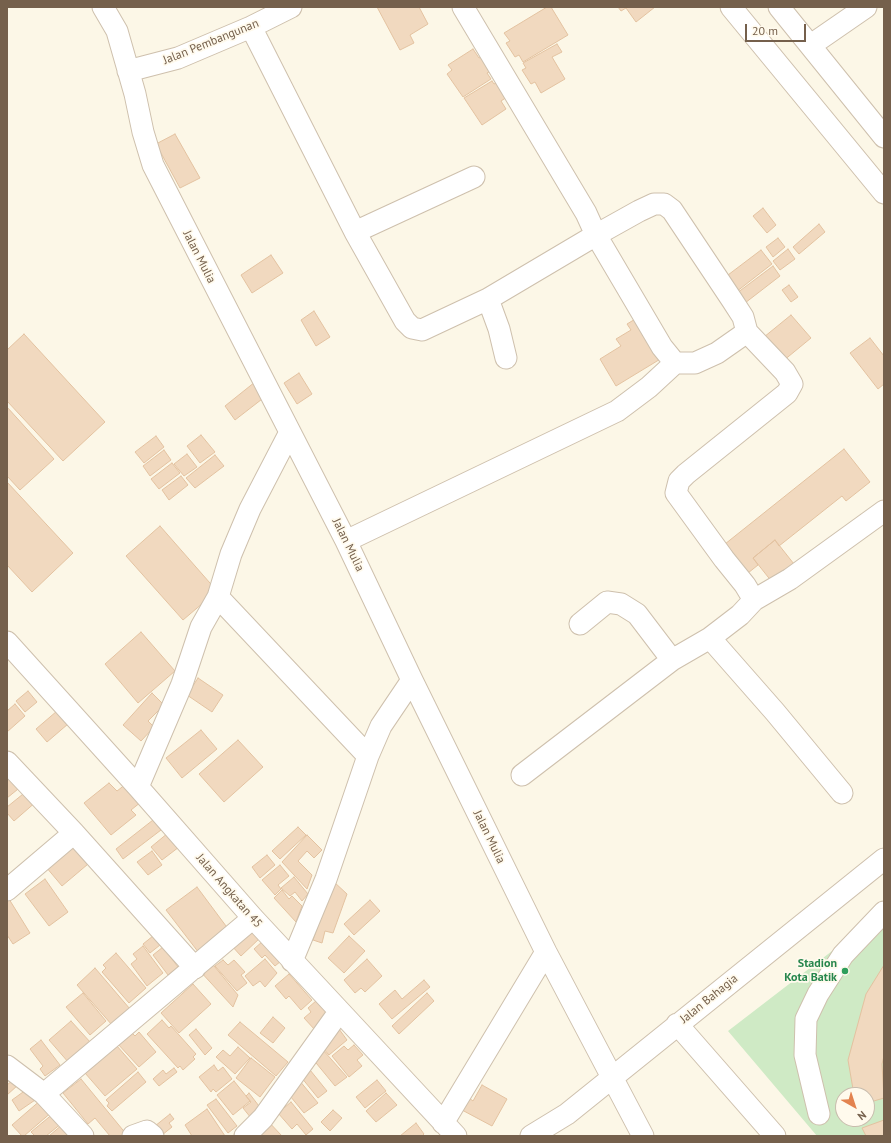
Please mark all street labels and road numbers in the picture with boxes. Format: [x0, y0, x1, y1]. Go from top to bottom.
street label: Jalan Pembangunan [161, 16, 261, 68]
street label: Jalan Mulia [180, 228, 218, 286]
street label: Jalan Mulia [329, 516, 367, 574]
street label: Jalan Mulia [470, 808, 508, 866]
street label: Jalan Angkatan 45 [193, 851, 265, 931]
street label: Jalan Bahagia [677, 971, 741, 1027]

